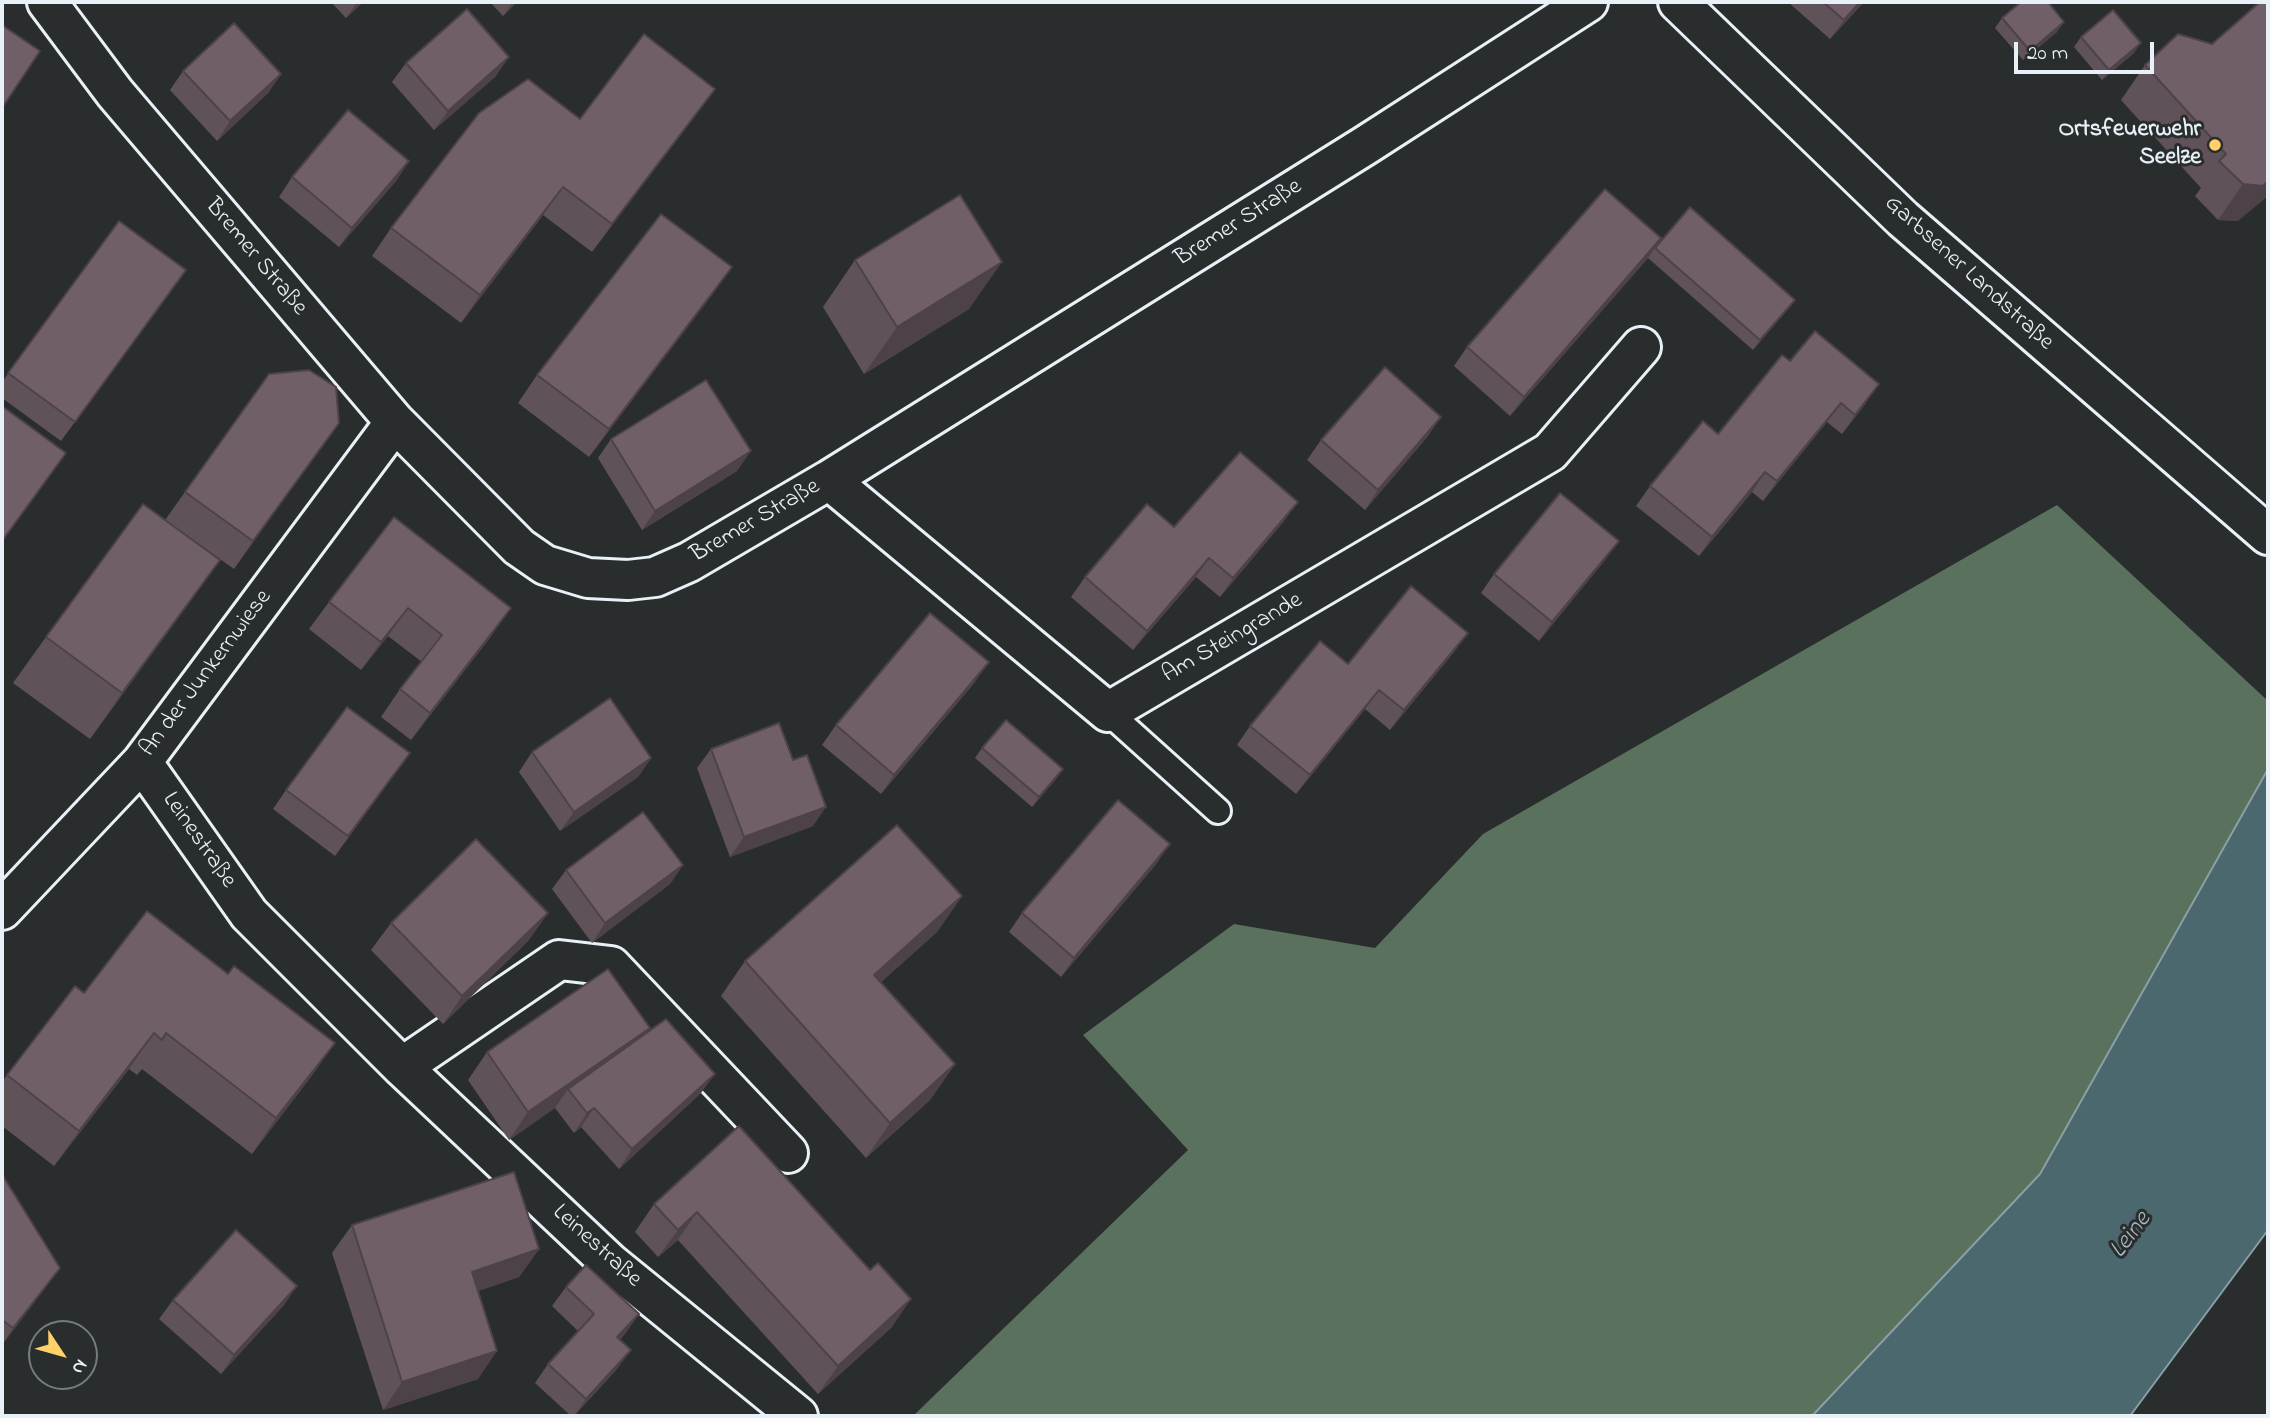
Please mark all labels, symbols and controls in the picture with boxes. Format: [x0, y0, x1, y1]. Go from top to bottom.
scale bar [2018, 28, 2158, 72]
text: 20 m [2027, 39, 2068, 69]
place label: Ortsfeuerwehr Seelze [2058, 117, 2201, 173]
marker: Ortsfeuerwehr Seelze [2207, 137, 2223, 153]
street label: Bremer Straße [1170, 174, 1308, 274]
street label: Garbsener Landstraße [1877, 190, 2059, 358]
street label: Bremer Straße [198, 193, 312, 323]
street label: Bremer Straße [686, 473, 826, 571]
street label: An der Junkernwiese [135, 585, 279, 763]
street label: Am Steingrande [1158, 587, 1308, 691]
street label: Leinestraße [155, 787, 241, 895]
street label: Leinestraße [545, 1199, 647, 1295]
water label: Leine [2104, 1206, 2160, 1266]
north arrow [28, 1320, 98, 1390]
text: N [64, 1353, 93, 1380]

